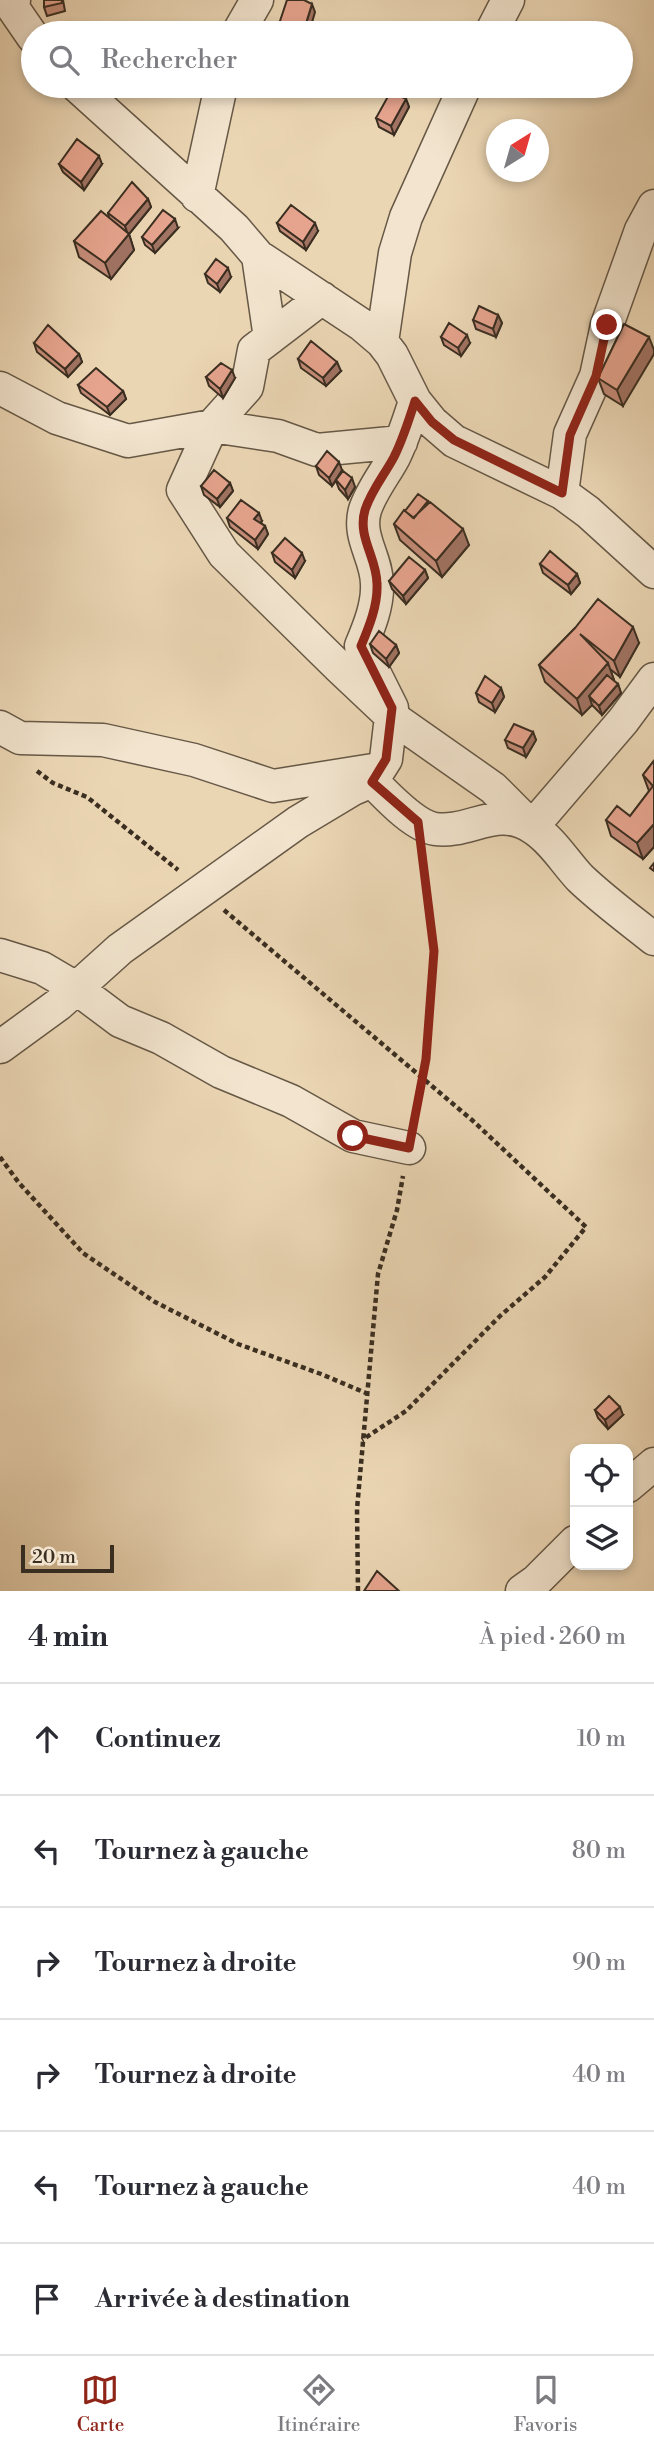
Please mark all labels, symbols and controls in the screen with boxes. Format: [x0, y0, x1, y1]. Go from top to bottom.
search box [21, 21, 633, 98]
icon: search [45, 41, 83, 79]
text: Rechercher [101, 44, 237, 76]
north arrow [486, 119, 549, 182]
route end [591, 309, 622, 340]
route start [337, 1120, 368, 1151]
map controls [570, 1444, 633, 1570]
button: locate [570, 1444, 633, 1507]
button: layers [570, 1507, 633, 1570]
scale bar [21, 1542, 114, 1574]
text: 20 m [32, 1545, 76, 1569]
text: 4 min [28, 1618, 108, 1656]
text: À pied · 260 m [479, 1623, 626, 1651]
icon: ahead [28, 1720, 66, 1758]
text: Continuez [95, 1723, 221, 1755]
text: 10 m [577, 1725, 626, 1753]
icon: left [28, 1832, 66, 1870]
text: Tournez à gauche [95, 1835, 309, 1867]
text: 80 m [572, 1837, 626, 1865]
icon: right [28, 1944, 66, 1982]
text: Tournez à droite [95, 1947, 297, 1979]
text: 90 m [572, 1949, 626, 1977]
icon: right [28, 2056, 66, 2094]
text: Tournez à droite [95, 2059, 297, 2091]
text: 40 m [572, 2061, 626, 2089]
icon: left [28, 2168, 66, 2206]
text: Tournez à gauche [95, 2171, 309, 2203]
text: 40 m [572, 2173, 626, 2201]
icon: arrive [28, 2280, 66, 2318]
text: Arrivée à destination [95, 2283, 350, 2315]
tab: Carte [77, 2371, 124, 2437]
tab: Itinéraire [278, 2371, 360, 2437]
tab: Favoris [514, 2371, 577, 2437]

